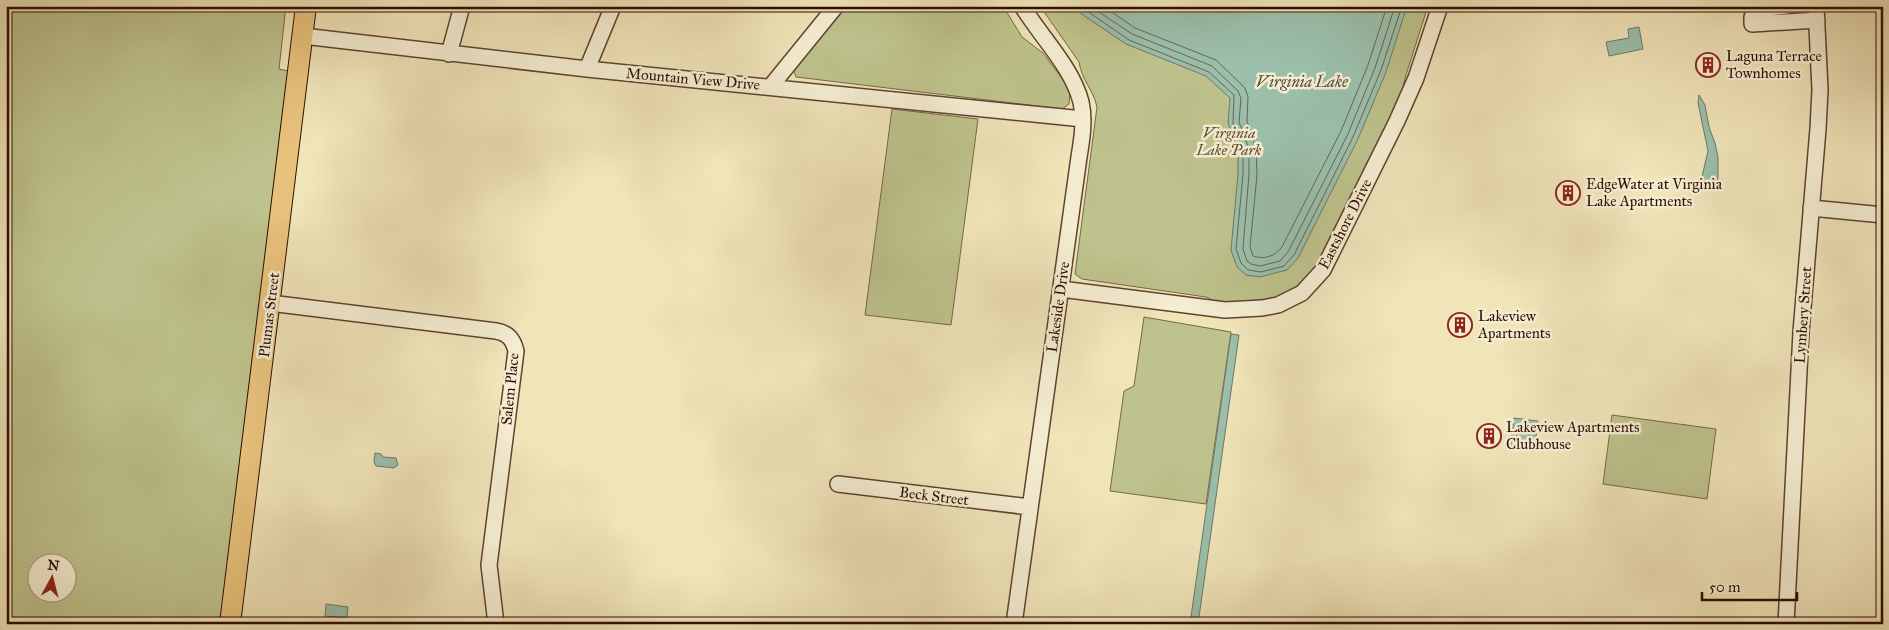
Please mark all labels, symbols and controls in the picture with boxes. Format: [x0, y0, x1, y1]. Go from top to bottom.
place label: Laguna Terrace Townhomes [1726, 47, 1822, 82]
building icon: Laguna Terrace Townhomes [1695, 52, 1721, 78]
street label: Mountain View Drive [625, 64, 761, 94]
water label: Virginia Lake [1256, 72, 1349, 91]
park label: Virginia Lake Park [1196, 124, 1262, 159]
place label: EdgeWater at Virginia Lake Apartments [1586, 175, 1723, 210]
street label: Eastshore Drive [1315, 176, 1375, 272]
building icon: EdgeWater at Virginia Lake Apartments [1555, 180, 1581, 206]
street label: Lakeside Drive [1043, 260, 1073, 354]
street label: Lymbery Street [1791, 265, 1815, 364]
street label: Plumas Street [255, 271, 283, 359]
place label: Lakeview Apartments [1477, 307, 1551, 342]
building icon: Lakeview Apartments [1447, 312, 1473, 338]
street label: Salem Place [497, 352, 523, 426]
place label: Lakeview Apartments Clubhouse [1506, 418, 1640, 453]
building icon: Lakeview Apartments Clubhouse [1476, 423, 1502, 449]
street label: Beck Street [898, 483, 970, 509]
north arrow [28, 552, 78, 602]
text: N [47, 556, 61, 575]
scale bar [1702, 570, 1796, 602]
text: 50 m [1709, 578, 1741, 596]

